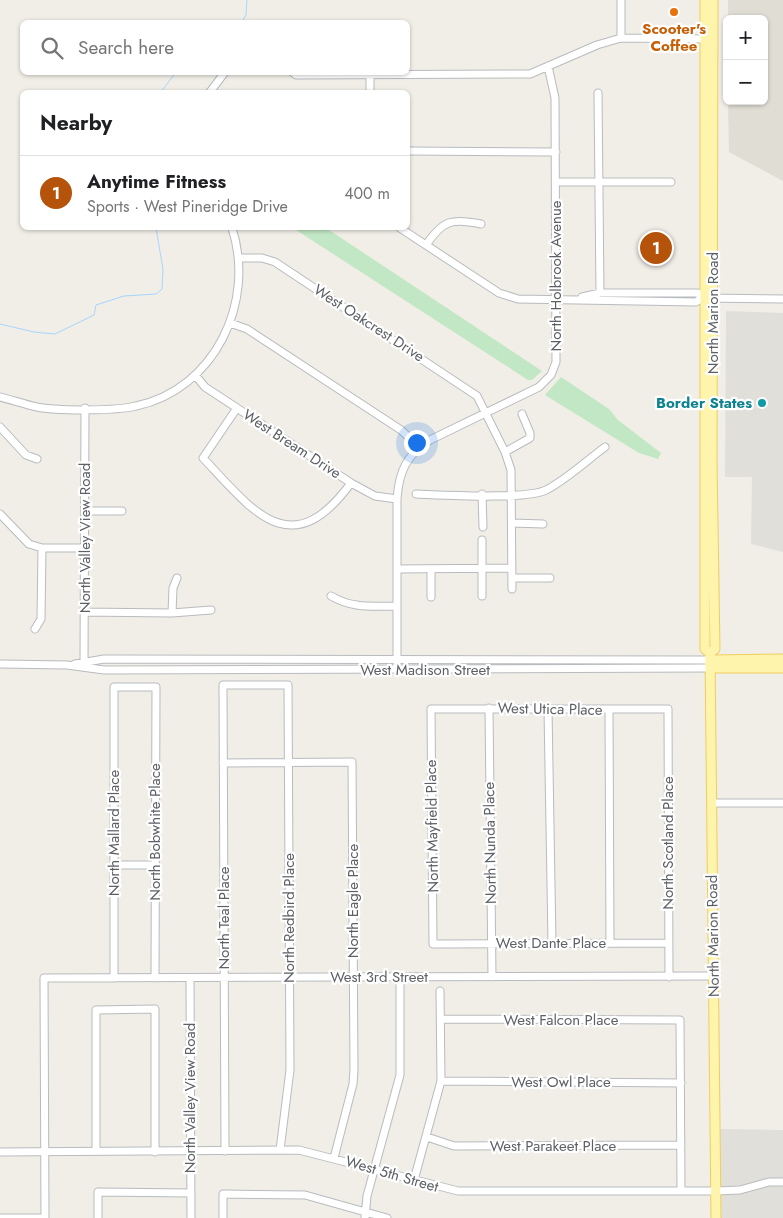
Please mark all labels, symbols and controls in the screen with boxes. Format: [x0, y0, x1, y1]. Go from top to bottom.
marker: Scooter's Coffee [668, 6, 680, 18]
map controls [723, 15, 768, 105]
button: + [723, 15, 768, 60]
place label: Scooter's Coffee [642, 18, 706, 57]
search box [20, 20, 410, 75]
icon: search [38, 34, 66, 62]
text: Search here [78, 34, 174, 61]
button: − [723, 60, 768, 105]
text: Nearby [40, 108, 112, 138]
text: Anytime Fitness [87, 168, 226, 195]
text: 1 [52, 182, 60, 205]
text: 400 m [344, 182, 390, 205]
text: Sports · West Pineridge Drive [87, 195, 288, 218]
street label: North Holbrook Avenue [545, 200, 567, 351]
pin: 1 [640, 229, 672, 267]
street label: North Marion Road [702, 252, 724, 374]
street label: West Oakcrest Drive [309, 279, 429, 367]
place label: Border States [656, 392, 752, 414]
marker: Border States [756, 397, 768, 409]
street label: West Bream Drive [238, 404, 346, 484]
your location [404, 430, 430, 456]
street label: North Valley View Road [74, 463, 96, 613]
street label: West Madison Street [360, 659, 490, 681]
street label: West Utica Place [497, 697, 603, 721]
street label: North Mayfield Place [420, 759, 444, 893]
street label: North Bobwhite Place [144, 763, 166, 901]
street label: North Mallard Place [103, 770, 125, 896]
street label: North Scotland Place [657, 776, 679, 910]
street label: North Nunda Place [478, 781, 502, 904]
street label: North Eagle Place [342, 844, 364, 958]
street label: North Redbird Place [278, 853, 300, 983]
street label: North Teal Place [213, 866, 235, 970]
street label: North Marion Road [701, 875, 725, 997]
street label: West Dante Place [496, 932, 606, 954]
street label: West 3rd Street [330, 966, 428, 988]
street label: West Falcon Place [504, 1009, 619, 1031]
street label: North Valley View Road [179, 1023, 201, 1173]
street label: West Owl Place [511, 1071, 611, 1093]
street label: West Parakeet Place [490, 1135, 617, 1157]
street label: West 5th Street [343, 1150, 441, 1198]

